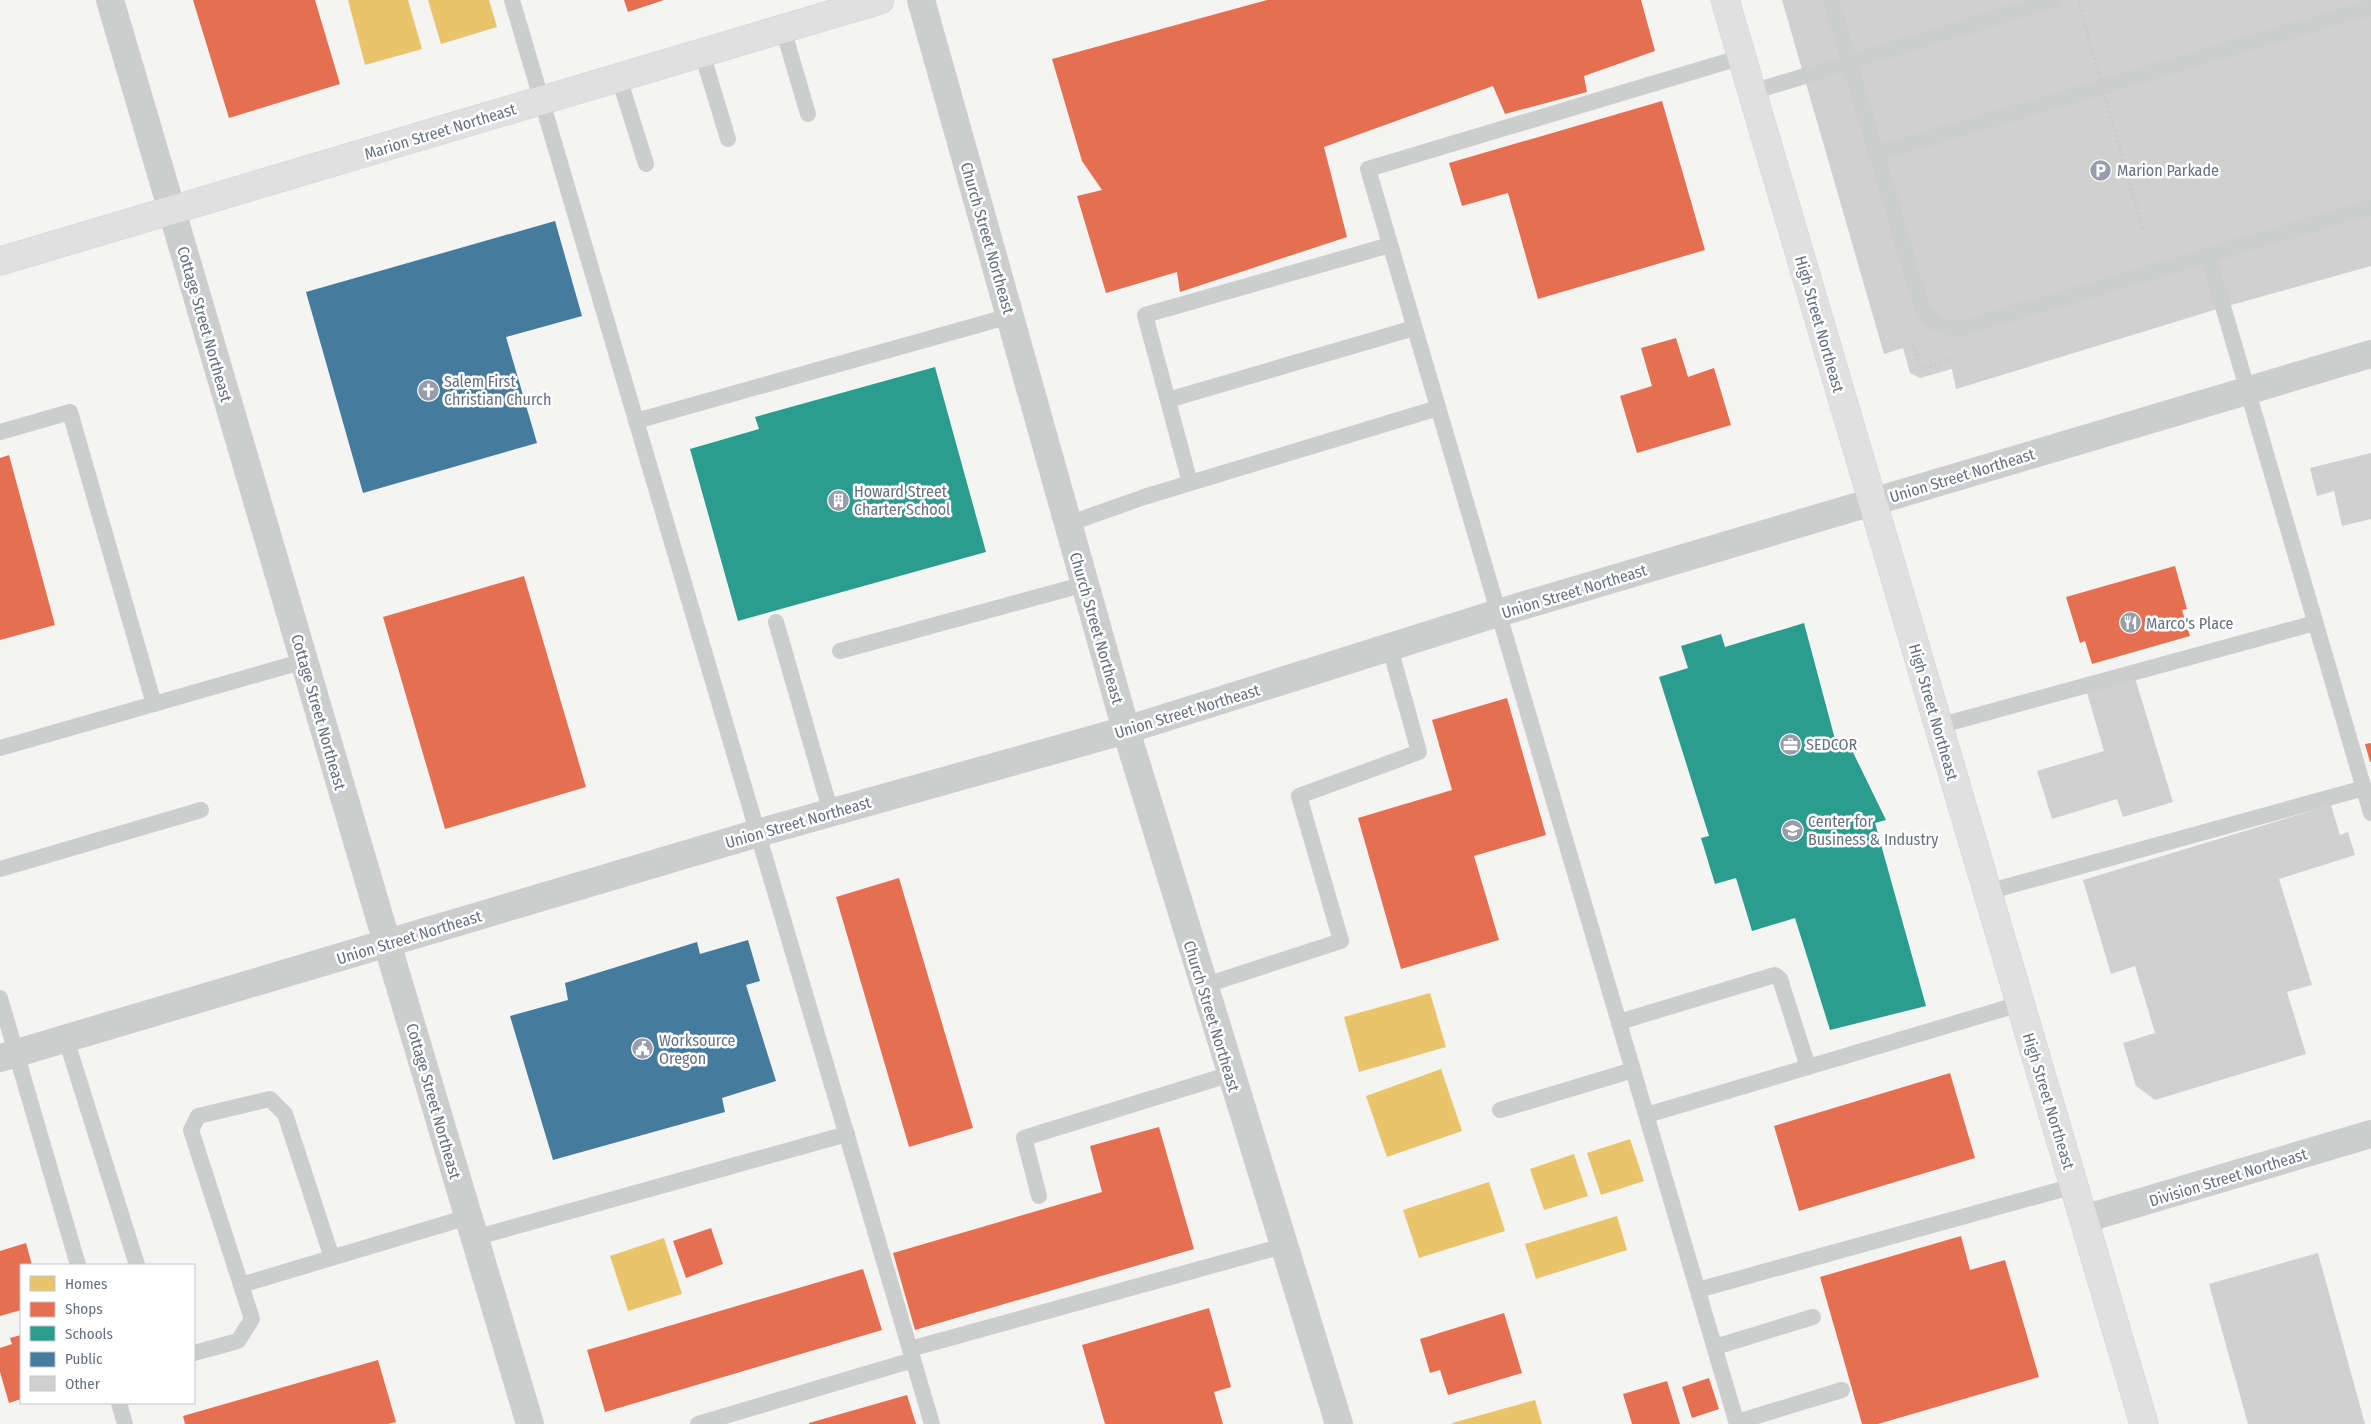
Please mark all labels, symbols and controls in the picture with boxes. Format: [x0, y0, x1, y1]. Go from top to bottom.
street label: Marion Street Northeast [362, 99, 519, 164]
parking icon: Marion Parkade [2089, 158, 2113, 182]
street label: Church Street Northeast [957, 160, 1018, 317]
place label: Marion Parkade [2117, 161, 2219, 180]
street label: Cottage Street Northeast [173, 244, 236, 405]
street label: High Street Northeast [1791, 254, 1848, 395]
place label: Salem First Christian Church [444, 372, 551, 409]
church icon: Salem First Christian Church [416, 378, 440, 402]
street label: Union Street Northeast [1887, 444, 2038, 507]
place label: Howard Street Charter School [854, 482, 950, 519]
building icon: Howard Street Charter School [826, 488, 850, 512]
street label: Church Street Northeast [1066, 550, 1127, 707]
street label: Union Street Northeast [1499, 560, 1650, 623]
restaurant icon: Marco's Place [2118, 611, 2142, 635]
place label: Marco's Place [2146, 614, 2234, 633]
street label: Cottage Street Northeast [287, 632, 350, 793]
street label: High Street Northeast [1905, 642, 1962, 783]
street label: Union Street Northeast [1112, 680, 1263, 743]
office icon: SEDCOR [1778, 732, 1802, 756]
place label: SEDCOR [1806, 735, 1858, 754]
street label: Union Street Northeast [723, 792, 874, 852]
place label: Center for Business & Industry [1808, 812, 1939, 849]
school or university icon: Center for Business & Industry [1780, 818, 1804, 842]
street label: Union Street Northeast [334, 906, 485, 969]
street label: Church Street Northeast [1179, 938, 1244, 1095]
street label: Cottage Street Northeast [402, 1021, 465, 1182]
place label: Worksource Oregon [659, 1031, 735, 1068]
street label: High Street Northeast [2019, 1031, 2079, 1172]
public building icon: Worksource Oregon [631, 1037, 655, 1061]
street label: Division Street Northeast [2147, 1144, 2310, 1211]
legend [20, 1264, 195, 1404]
text: Homes [65, 1275, 107, 1293]
text: Shops [65, 1300, 103, 1318]
text: Schools [65, 1325, 113, 1343]
text: Public [65, 1350, 103, 1368]
text: Other [65, 1375, 101, 1393]

